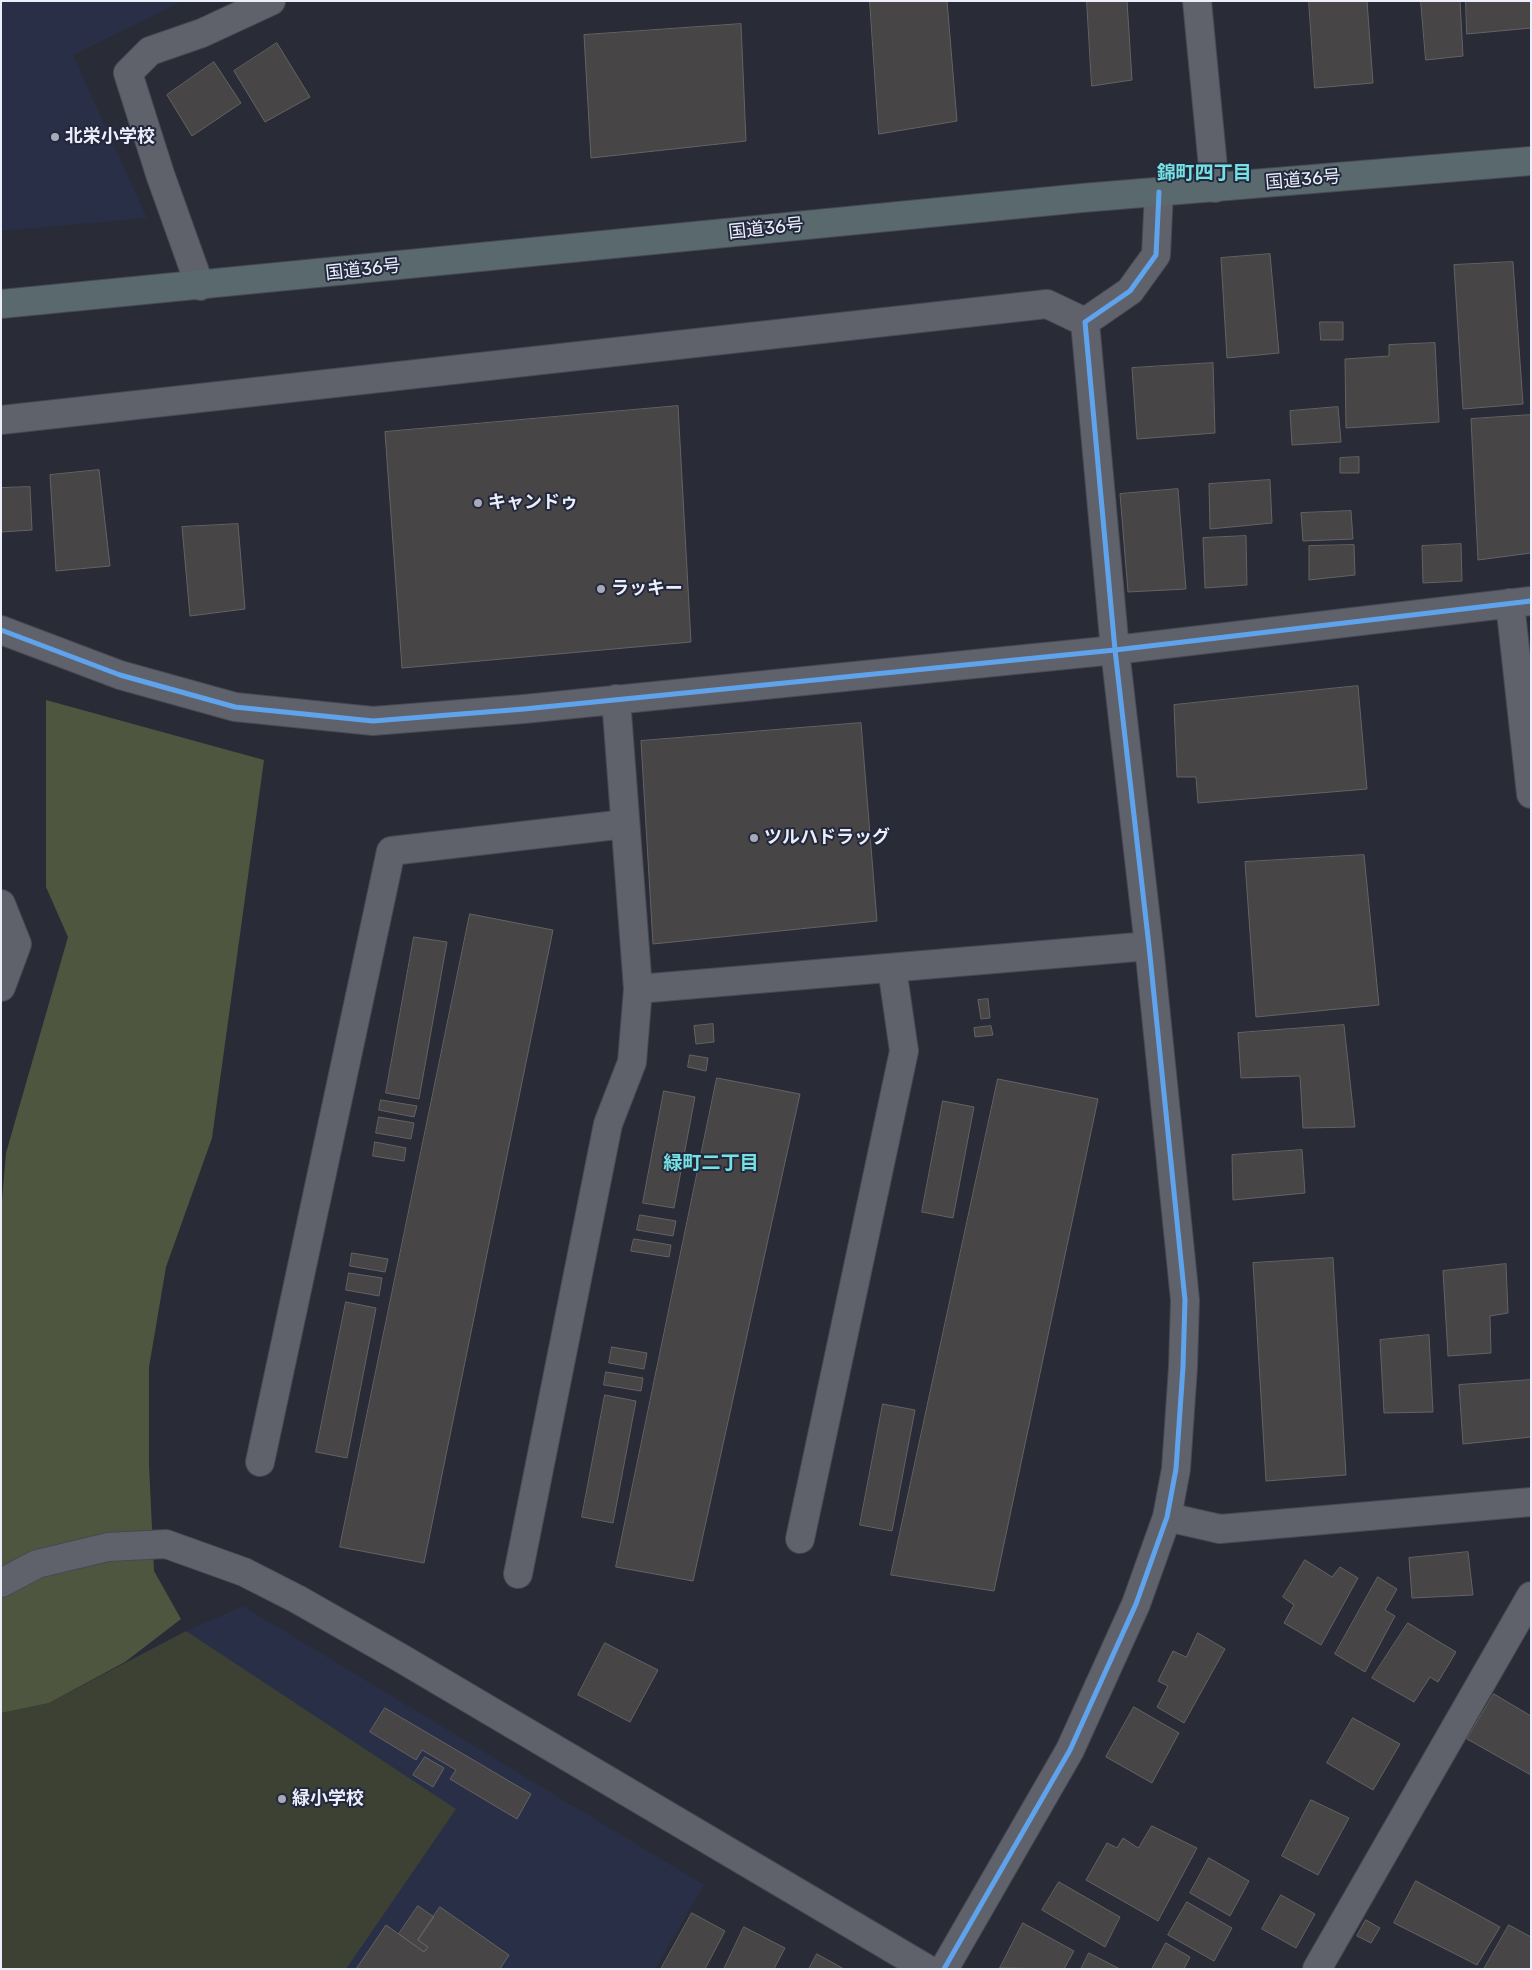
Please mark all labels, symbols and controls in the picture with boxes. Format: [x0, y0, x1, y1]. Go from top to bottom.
place label: 北栄小学校 [65, 126, 155, 148]
marker: 北栄小学校 [49, 131, 61, 143]
district label: 錦町四丁目 [1157, 163, 1251, 185]
street label: 国道36号 [1264, 166, 1342, 194]
street label: 国道36号 [727, 214, 805, 244]
street label: 国道36号 [324, 255, 402, 285]
place label: キャンドゥ [488, 492, 578, 514]
marker: キャンドゥ [472, 497, 484, 509]
place label: ラッキー [611, 578, 683, 600]
marker: ラッキー [595, 583, 607, 595]
place label: ツルハドラッグ [764, 827, 890, 849]
marker: ツルハドラッグ [748, 832, 760, 844]
district label: 緑町二丁目 [664, 1153, 758, 1175]
place label: 緑小学校 [292, 1788, 364, 1810]
marker: 緑小学校 [276, 1793, 288, 1805]

